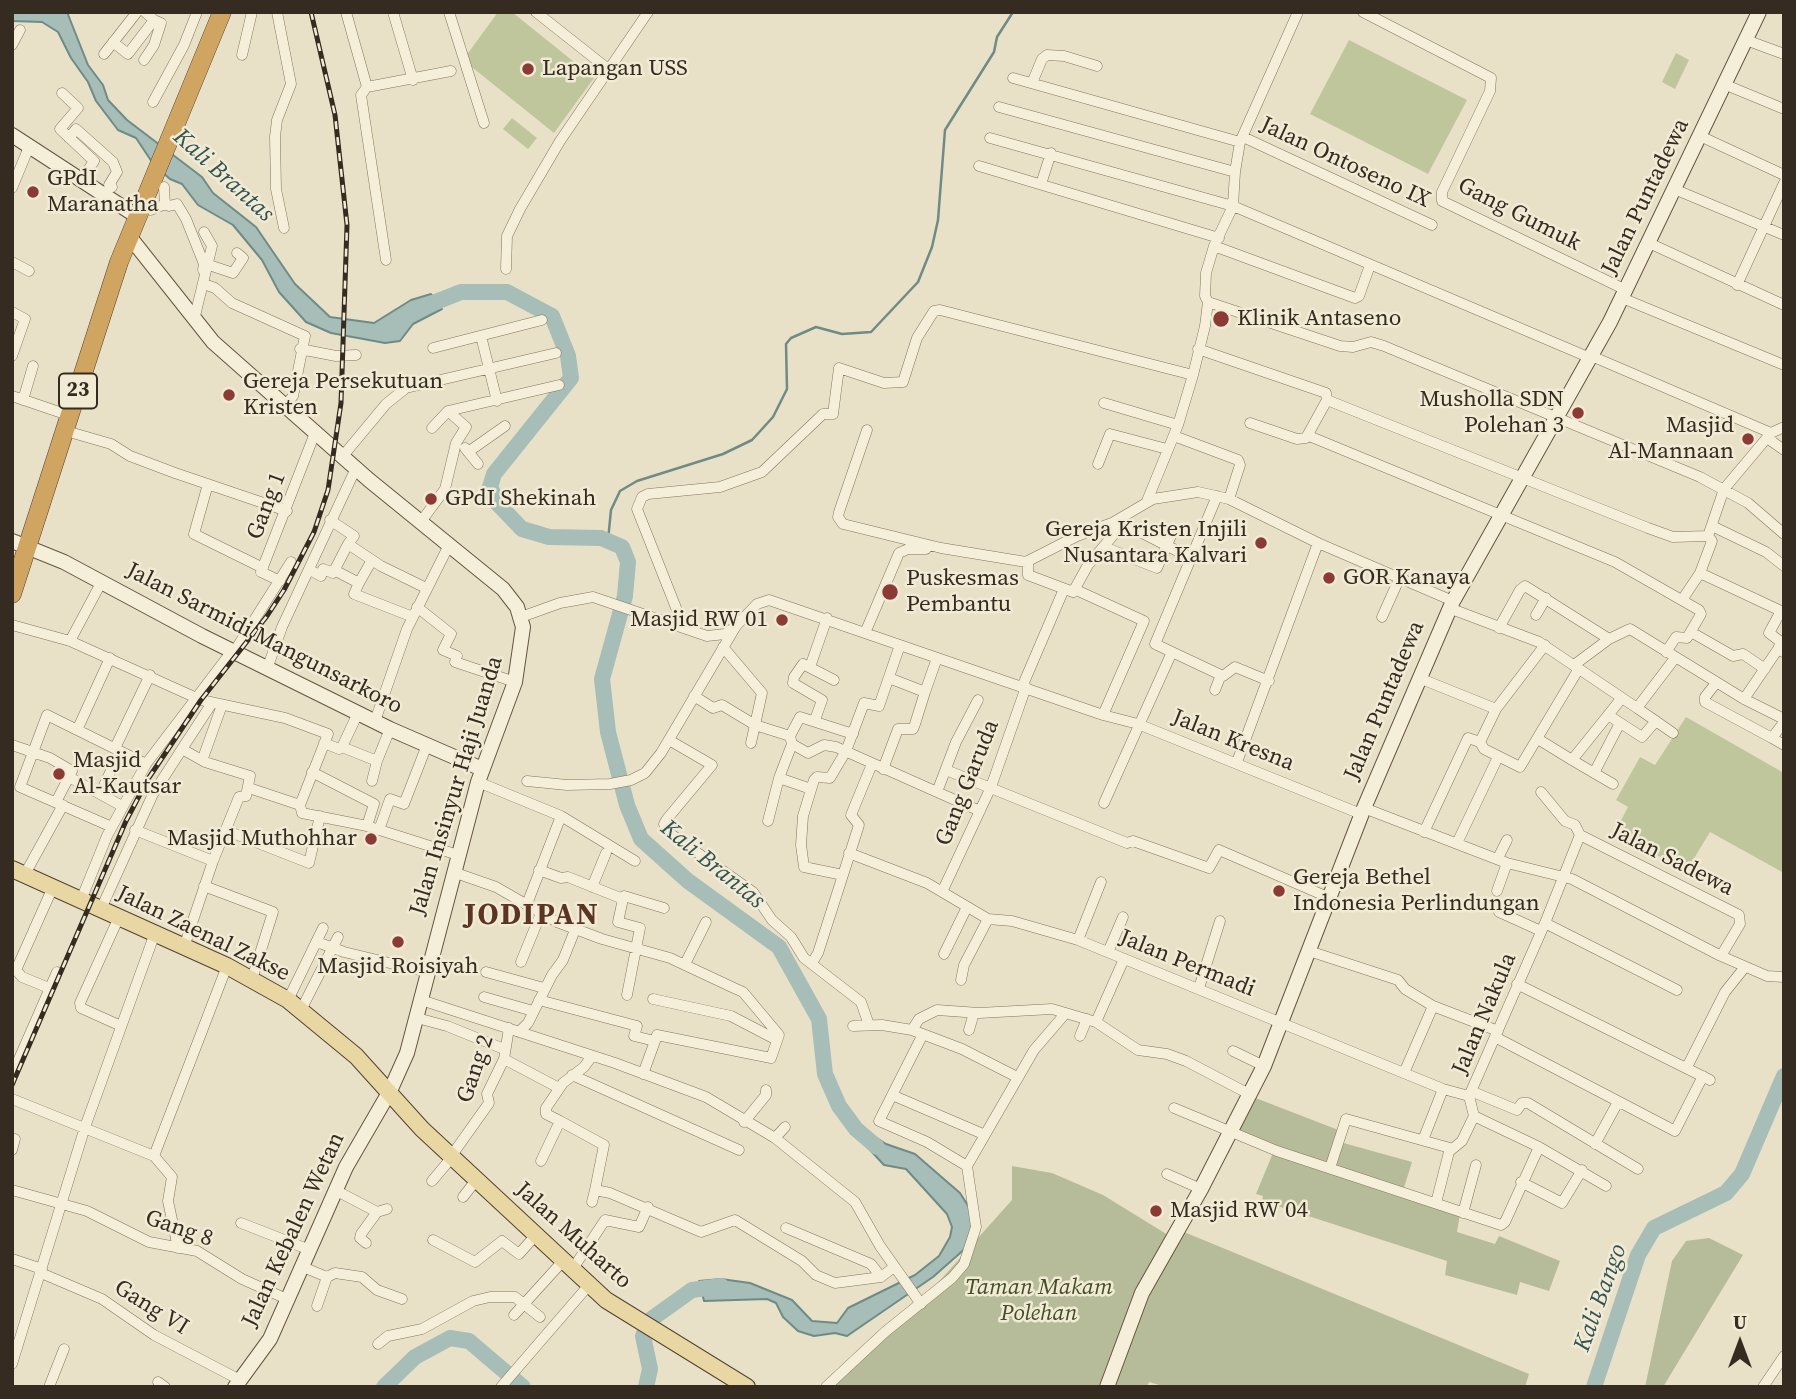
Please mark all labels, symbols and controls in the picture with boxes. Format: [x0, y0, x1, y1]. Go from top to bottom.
place label: Lapangan USS [542, 55, 688, 83]
marker: Lapangan USS [520, 61, 536, 77]
street label: Jalan Ontoseno IX [1256, 112, 1434, 214]
street label: Jalan Puntadewa [1596, 114, 1696, 280]
water label: Kali Brantas [167, 123, 279, 229]
place label: GPdI Maranatha [47, 165, 159, 219]
street label: Gang Gumuk [1453, 172, 1585, 258]
marker: GPdI Maranatha [25, 184, 41, 200]
place label: Klinik Antaseno [1237, 305, 1401, 333]
marker: Klinik Antaseno [1211, 309, 1231, 329]
place label: Gereja Persekutuan Kristen [243, 368, 443, 422]
road number: 23 [59, 374, 97, 408]
place label: Musholla SDN Polehan 3 [1419, 386, 1564, 440]
marker: Gereja Persekutuan Kristen [221, 387, 237, 403]
marker: Musholla SDN Polehan 3 [1570, 405, 1586, 421]
place label: Masjid Al-Mannaan [1608, 412, 1734, 466]
marker: Masjid Al-Mannaan [1740, 431, 1756, 447]
street label: Gang 1 [242, 468, 292, 544]
place label: GPdI Shekinah [445, 485, 596, 513]
marker: GPdI Shekinah [423, 491, 439, 507]
place label: Gereja Kristen Injili Nusantara Kalvari [1045, 516, 1247, 570]
marker: Gereja Kristen Injili Nusantara Kalvari [1253, 535, 1269, 551]
street label: Jalan Sarmidi Mangunsarkoro [121, 557, 407, 721]
place label: GOR Kanaya [1343, 564, 1470, 592]
place label: Puskesmas Pembantu [906, 565, 1019, 619]
marker: GOR Kanaya [1321, 570, 1337, 586]
marker: Puskesmas Pembantu [880, 582, 900, 602]
place label: Masjid RW 01 [630, 606, 768, 634]
marker: Masjid RW 01 [774, 612, 790, 628]
street label: Jalan Puntadewa [1339, 617, 1431, 785]
street label: Jalan Insinyur Haji Juanda [404, 653, 510, 919]
street label: Jalan Kresna [1168, 704, 1298, 778]
street label: Gang Garuda [930, 716, 1006, 850]
place label: Masjid Al-Kautsar [73, 747, 181, 801]
marker: Masjid Al-Kautsar [51, 766, 67, 782]
water label: Kali Brantas [654, 814, 770, 916]
street label: Jalan Sadewa [1606, 817, 1738, 903]
place label: Masjid Muthohhar [167, 825, 357, 853]
marker: Masjid Muthohhar [363, 831, 379, 847]
place label: Gereja Bethel Indonesia Perlindungan [1293, 864, 1540, 918]
street label: Jalan Zaenal Zakse [112, 880, 294, 988]
marker: Gereja Bethel Indonesia Perlindungan [1271, 883, 1287, 899]
district label: JODIPAN [465, 898, 599, 934]
street label: Jalan Permadi [1115, 924, 1259, 1004]
marker: Masjid Roisiyah [390, 934, 406, 950]
street label: Jalan Nakula [1447, 949, 1523, 1079]
place label: Masjid Roisiyah [317, 953, 479, 981]
street label: Gang 2 [452, 1031, 500, 1107]
street label: Jalan Kebalen Wetan [237, 1128, 351, 1332]
street label: Jalan Muharto [509, 1177, 637, 1295]
place label: Masjid RW 04 [1170, 1197, 1308, 1225]
marker: Masjid RW 04 [1148, 1203, 1164, 1219]
street label: Gang 8 [141, 1205, 217, 1253]
water label: Kali Bango [1568, 1241, 1634, 1355]
street label: Gang VI [109, 1274, 193, 1342]
park label: Taman Makam Polehan [965, 1274, 1113, 1328]
north arrow [1705, 1308, 1775, 1378]
text: U [1733, 1309, 1747, 1335]

